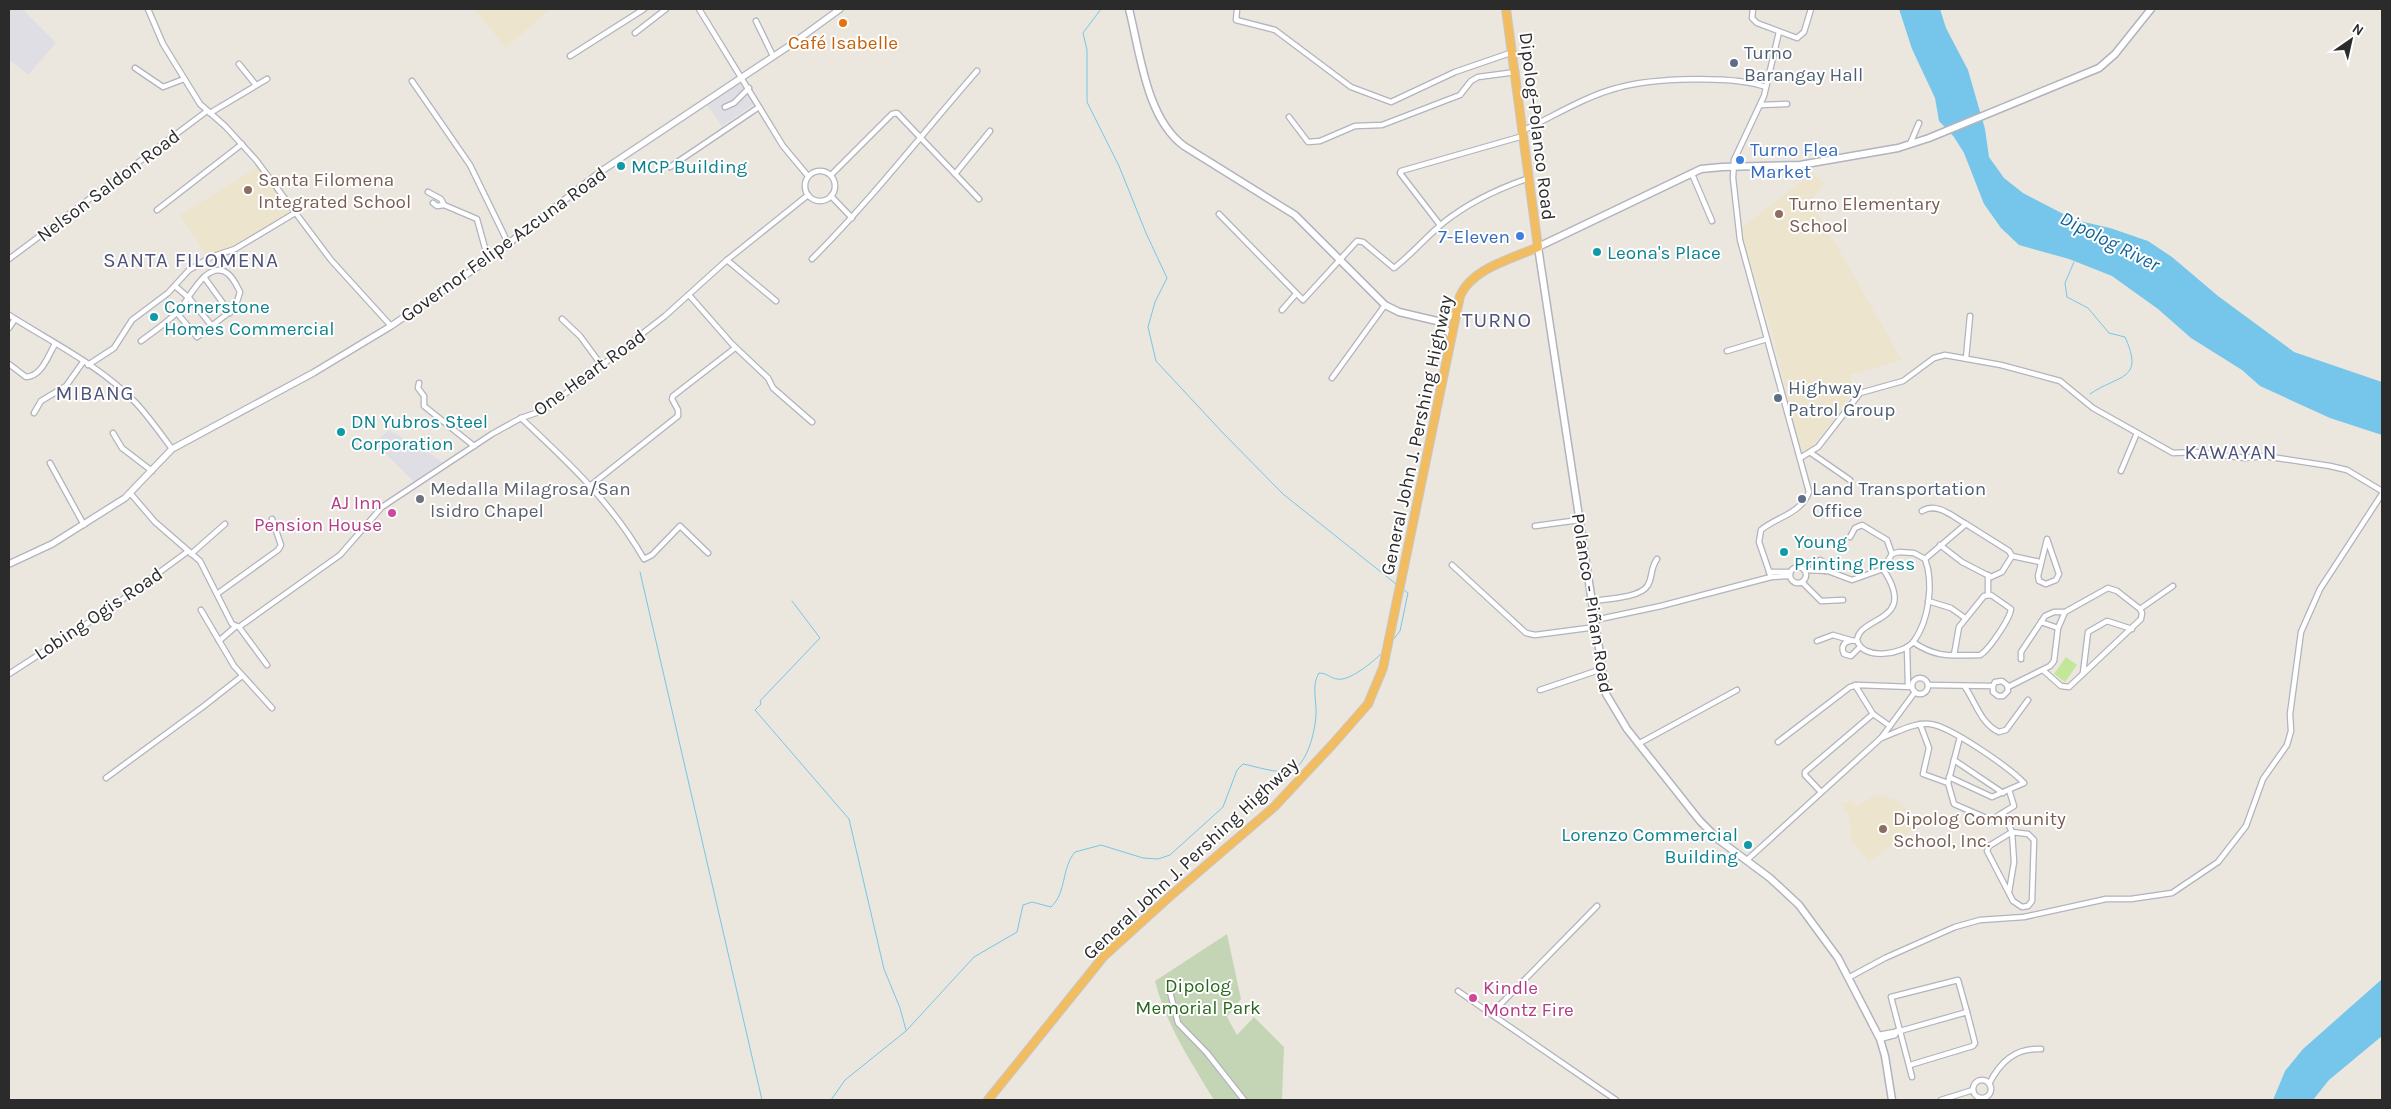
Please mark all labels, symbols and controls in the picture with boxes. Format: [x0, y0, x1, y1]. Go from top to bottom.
north arrow [2326, 15, 2376, 65]
marker: Café Isabelle [837, 17, 849, 29]
text: N [2349, 20, 2367, 39]
street label: Dipolog-Polanco Road [1515, 31, 1559, 221]
place label: Café Isabelle [788, 32, 898, 54]
place label: Turno Barangay Hall [1744, 42, 1863, 86]
marker: Turno Barangay Hall [1728, 57, 1740, 69]
street label: Nelson Saldon Road [33, 125, 184, 247]
place label: Turno Flea Market [1750, 139, 1838, 183]
marker: Turno Flea Market [1734, 154, 1746, 166]
place label: MCP Building [631, 156, 747, 178]
marker: MCP Building [615, 160, 627, 172]
street label: Governor Felipe Azcuna Road [396, 163, 611, 327]
place label: Santa Filomena Integrated School [258, 169, 411, 213]
marker: Santa Filomena Integrated School [242, 184, 254, 196]
place label: Turno Elementary School [1789, 193, 1940, 237]
water label: Dipolog River [2056, 207, 2164, 277]
marker: Turno Elementary School [1773, 208, 1785, 220]
place label: 7-Eleven [1438, 226, 1510, 248]
marker: 7-Eleven [1514, 230, 1526, 242]
place label: Leona's Place [1607, 242, 1721, 264]
marker: Leona's Place [1591, 246, 1603, 258]
district label: SANTA FILOMENA [103, 248, 279, 272]
street label: General John J. Pershing Highway [1376, 293, 1458, 577]
place label: Cornerstone Homes Commercial [164, 296, 335, 340]
district label: TURNO [1462, 308, 1532, 332]
marker: Cornerstone Homes Commercial [148, 311, 160, 323]
street label: One Heart Road [529, 325, 650, 421]
place label: Highway Patrol Group [1788, 377, 1895, 421]
district label: MIBANG [55, 382, 135, 405]
marker: Highway Patrol Group [1772, 392, 1784, 404]
place label: DN Yubros Steel Corporation [351, 411, 488, 455]
marker: DN Yubros Steel Corporation [335, 426, 347, 438]
district label: KAWAYAN [2184, 441, 2278, 464]
place label: Medalla Milagrosa/San Isidro Chapel [430, 478, 631, 522]
place label: Land Transportation Office [1812, 478, 1986, 522]
place label: AJ Inn Pension House [254, 492, 382, 536]
marker: Medalla Milagrosa/San Isidro Chapel [414, 493, 426, 505]
marker: Land Transportation Office [1796, 493, 1808, 505]
marker: AJ Inn Pension House [386, 507, 398, 519]
street label: Polanco - Piñan Road [1567, 512, 1617, 695]
place label: Young Printing Press [1794, 531, 1915, 575]
marker: Young Printing Press [1778, 546, 1790, 558]
street label: Lobing Ogis Road [30, 563, 167, 665]
street label: General John J. Pershing Highway [1079, 753, 1303, 964]
place label: Dipolog Community School, Inc. [1893, 808, 2066, 852]
marker: Dipolog Community School, Inc. [1877, 823, 1889, 835]
place label: Lorenzo Commercial Building [1561, 824, 1738, 868]
marker: Lorenzo Commercial Building [1742, 839, 1754, 851]
park label: Dipolog Memorial Park [1135, 975, 1261, 1019]
place label: Kindle Montz Fire [1483, 977, 1574, 1021]
marker: Kindle Montz Fire [1467, 992, 1479, 1004]

